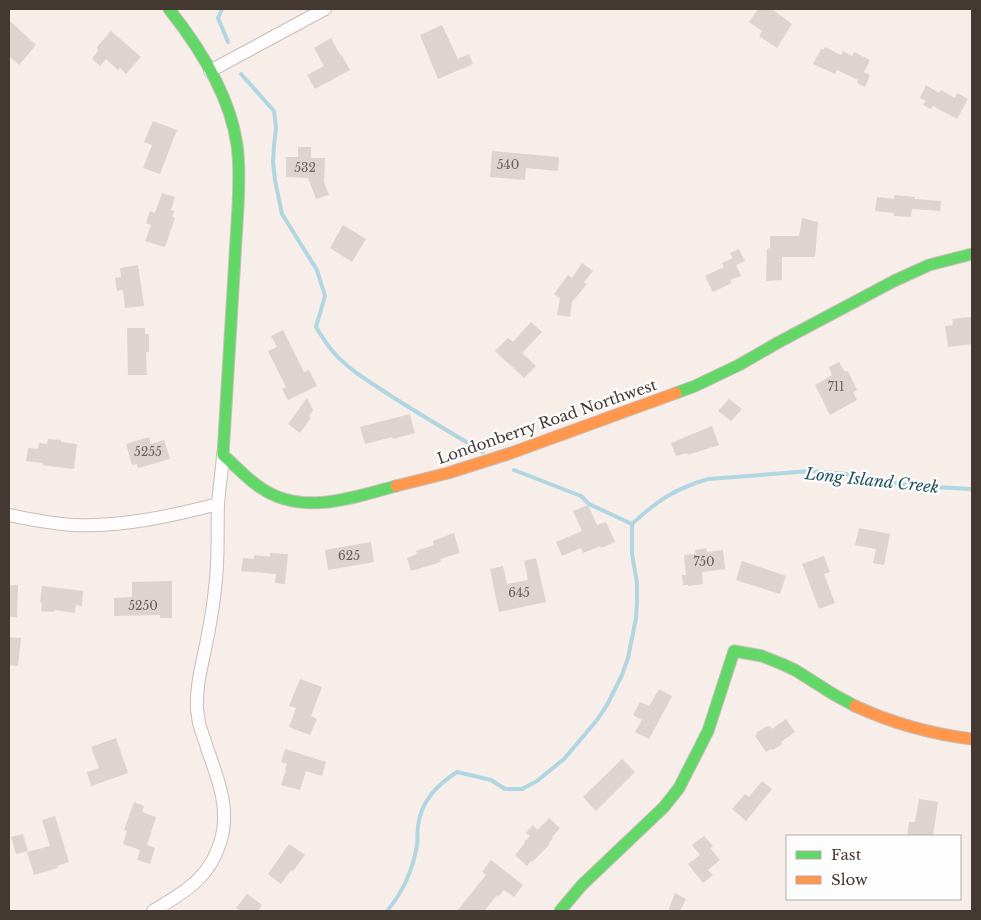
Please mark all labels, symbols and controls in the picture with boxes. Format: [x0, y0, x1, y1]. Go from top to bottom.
house number: 540 [497, 157, 519, 172]
house number: 532 [294, 160, 316, 175]
street label: Londonberry Road Northwest [435, 375, 659, 468]
house number: 711 [828, 379, 844, 394]
house number: 5255 [134, 444, 162, 459]
water label: Long Island Creek [803, 463, 940, 497]
house number: 625 [338, 548, 360, 563]
house number: 750 [693, 554, 715, 569]
house number: 645 [508, 585, 530, 600]
house number: 5250 [128, 598, 158, 613]
legend [786, 835, 961, 900]
text: Fast [831, 845, 862, 864]
text: Slow [831, 870, 868, 889]

